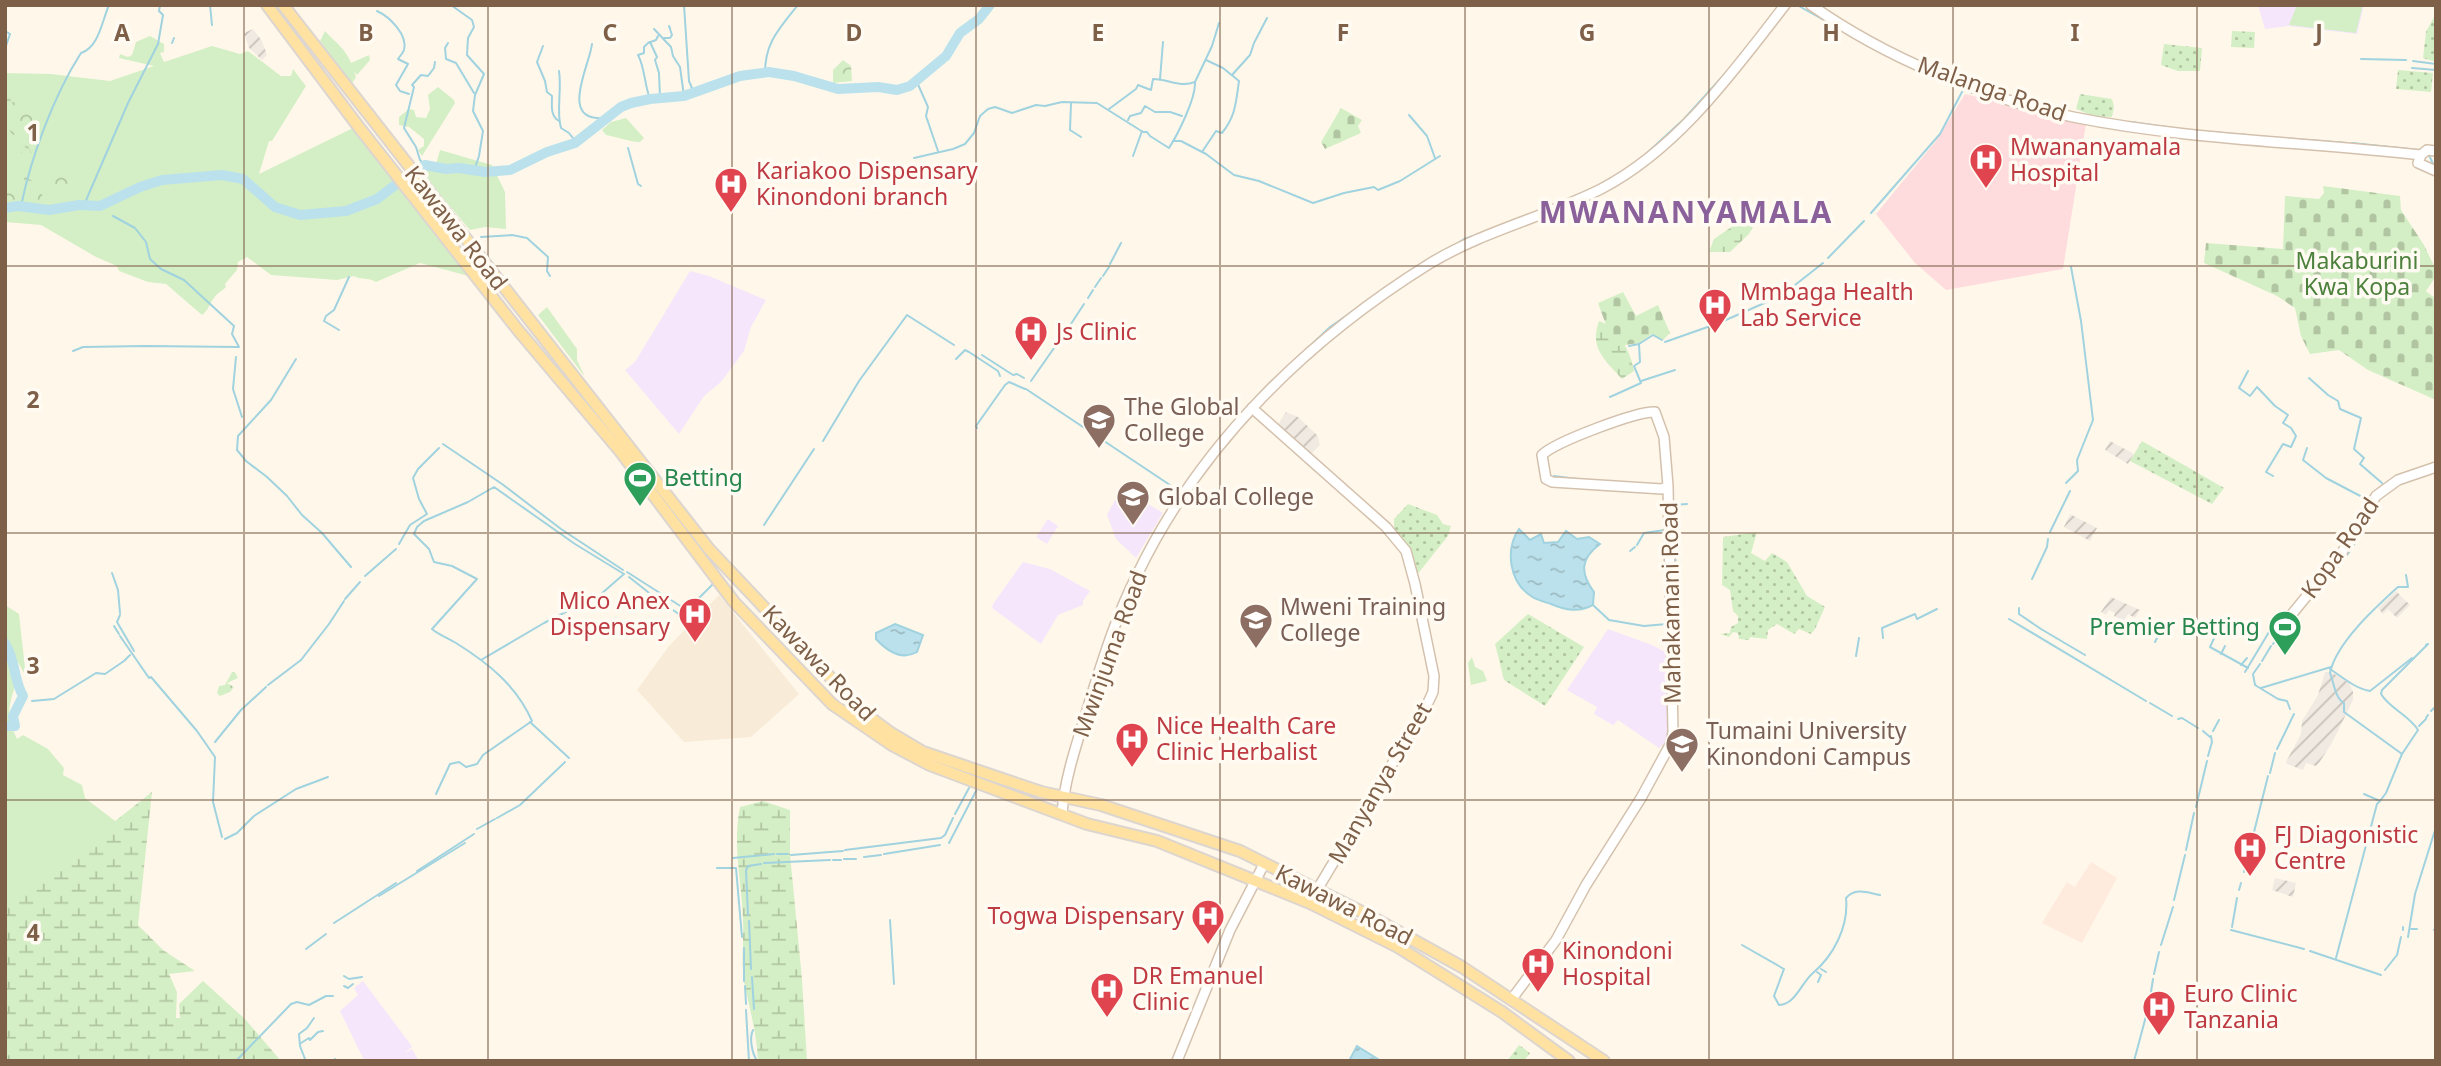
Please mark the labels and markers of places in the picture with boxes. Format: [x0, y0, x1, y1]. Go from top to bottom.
place label: Mwananyamala Hospital [2010, 130, 2181, 188]
hospital icon: Mwananyamala Hospital [1967, 141, 2005, 190]
place label: Kariakoo Dispensary Kinondoni branch [756, 154, 978, 212]
hospital icon: Kariakoo Dispensary Kinondoni branch [712, 165, 750, 214]
place label: Mmbaga Health Lab Service [1740, 275, 1914, 333]
hospital icon: Mmbaga Health Lab Service [1696, 286, 1734, 335]
hospital icon: Js Clinic [1012, 313, 1050, 362]
place label: Js Clinic [1054, 315, 1137, 347]
place label: The Global College [1124, 390, 1240, 448]
school or university icon: The Global College [1080, 401, 1118, 450]
sports icon: Betting [621, 459, 659, 508]
place label: Betting [664, 461, 743, 493]
school or university icon: Global College [1114, 478, 1152, 527]
place label: Global College [1158, 480, 1314, 512]
place label: Mico Anex Dispensary [550, 584, 670, 642]
place label: Mweni Training College [1280, 590, 1446, 648]
hospital icon: Mico Anex Dispensary [676, 595, 714, 644]
school or university icon: Mweni Training College [1237, 601, 1275, 650]
sports icon: Premier Betting [2266, 608, 2304, 657]
place label: Premier Betting [2089, 610, 2260, 642]
place label: Nice Health Care Clinic Herbalist [1156, 709, 1336, 767]
place label: Tumaini University Kinondoni Campus [1706, 714, 1911, 772]
hospital icon: Nice Health Care Clinic Herbalist [1113, 720, 1151, 769]
school or university icon: Tumaini University Kinondoni Campus [1663, 725, 1701, 774]
place label: FJ Diagonistic Centre [2274, 818, 2418, 876]
hospital icon: FJ Diagonistic Centre [2231, 829, 2269, 878]
hospital icon: Togwa Dispensary [1189, 897, 1227, 946]
place label: Togwa Dispensary [988, 899, 1184, 931]
place label: Kinondoni Hospital [1562, 934, 1673, 992]
hospital icon: Kinondoni Hospital [1519, 945, 1557, 994]
place label: DR Emanuel Clinic [1132, 959, 1264, 1017]
hospital icon: DR Emanuel Clinic [1088, 970, 1126, 1019]
place label: Euro Clinic Tanzania [2184, 977, 2298, 1035]
hospital icon: Euro Clinic Tanzania [2140, 988, 2178, 1037]

